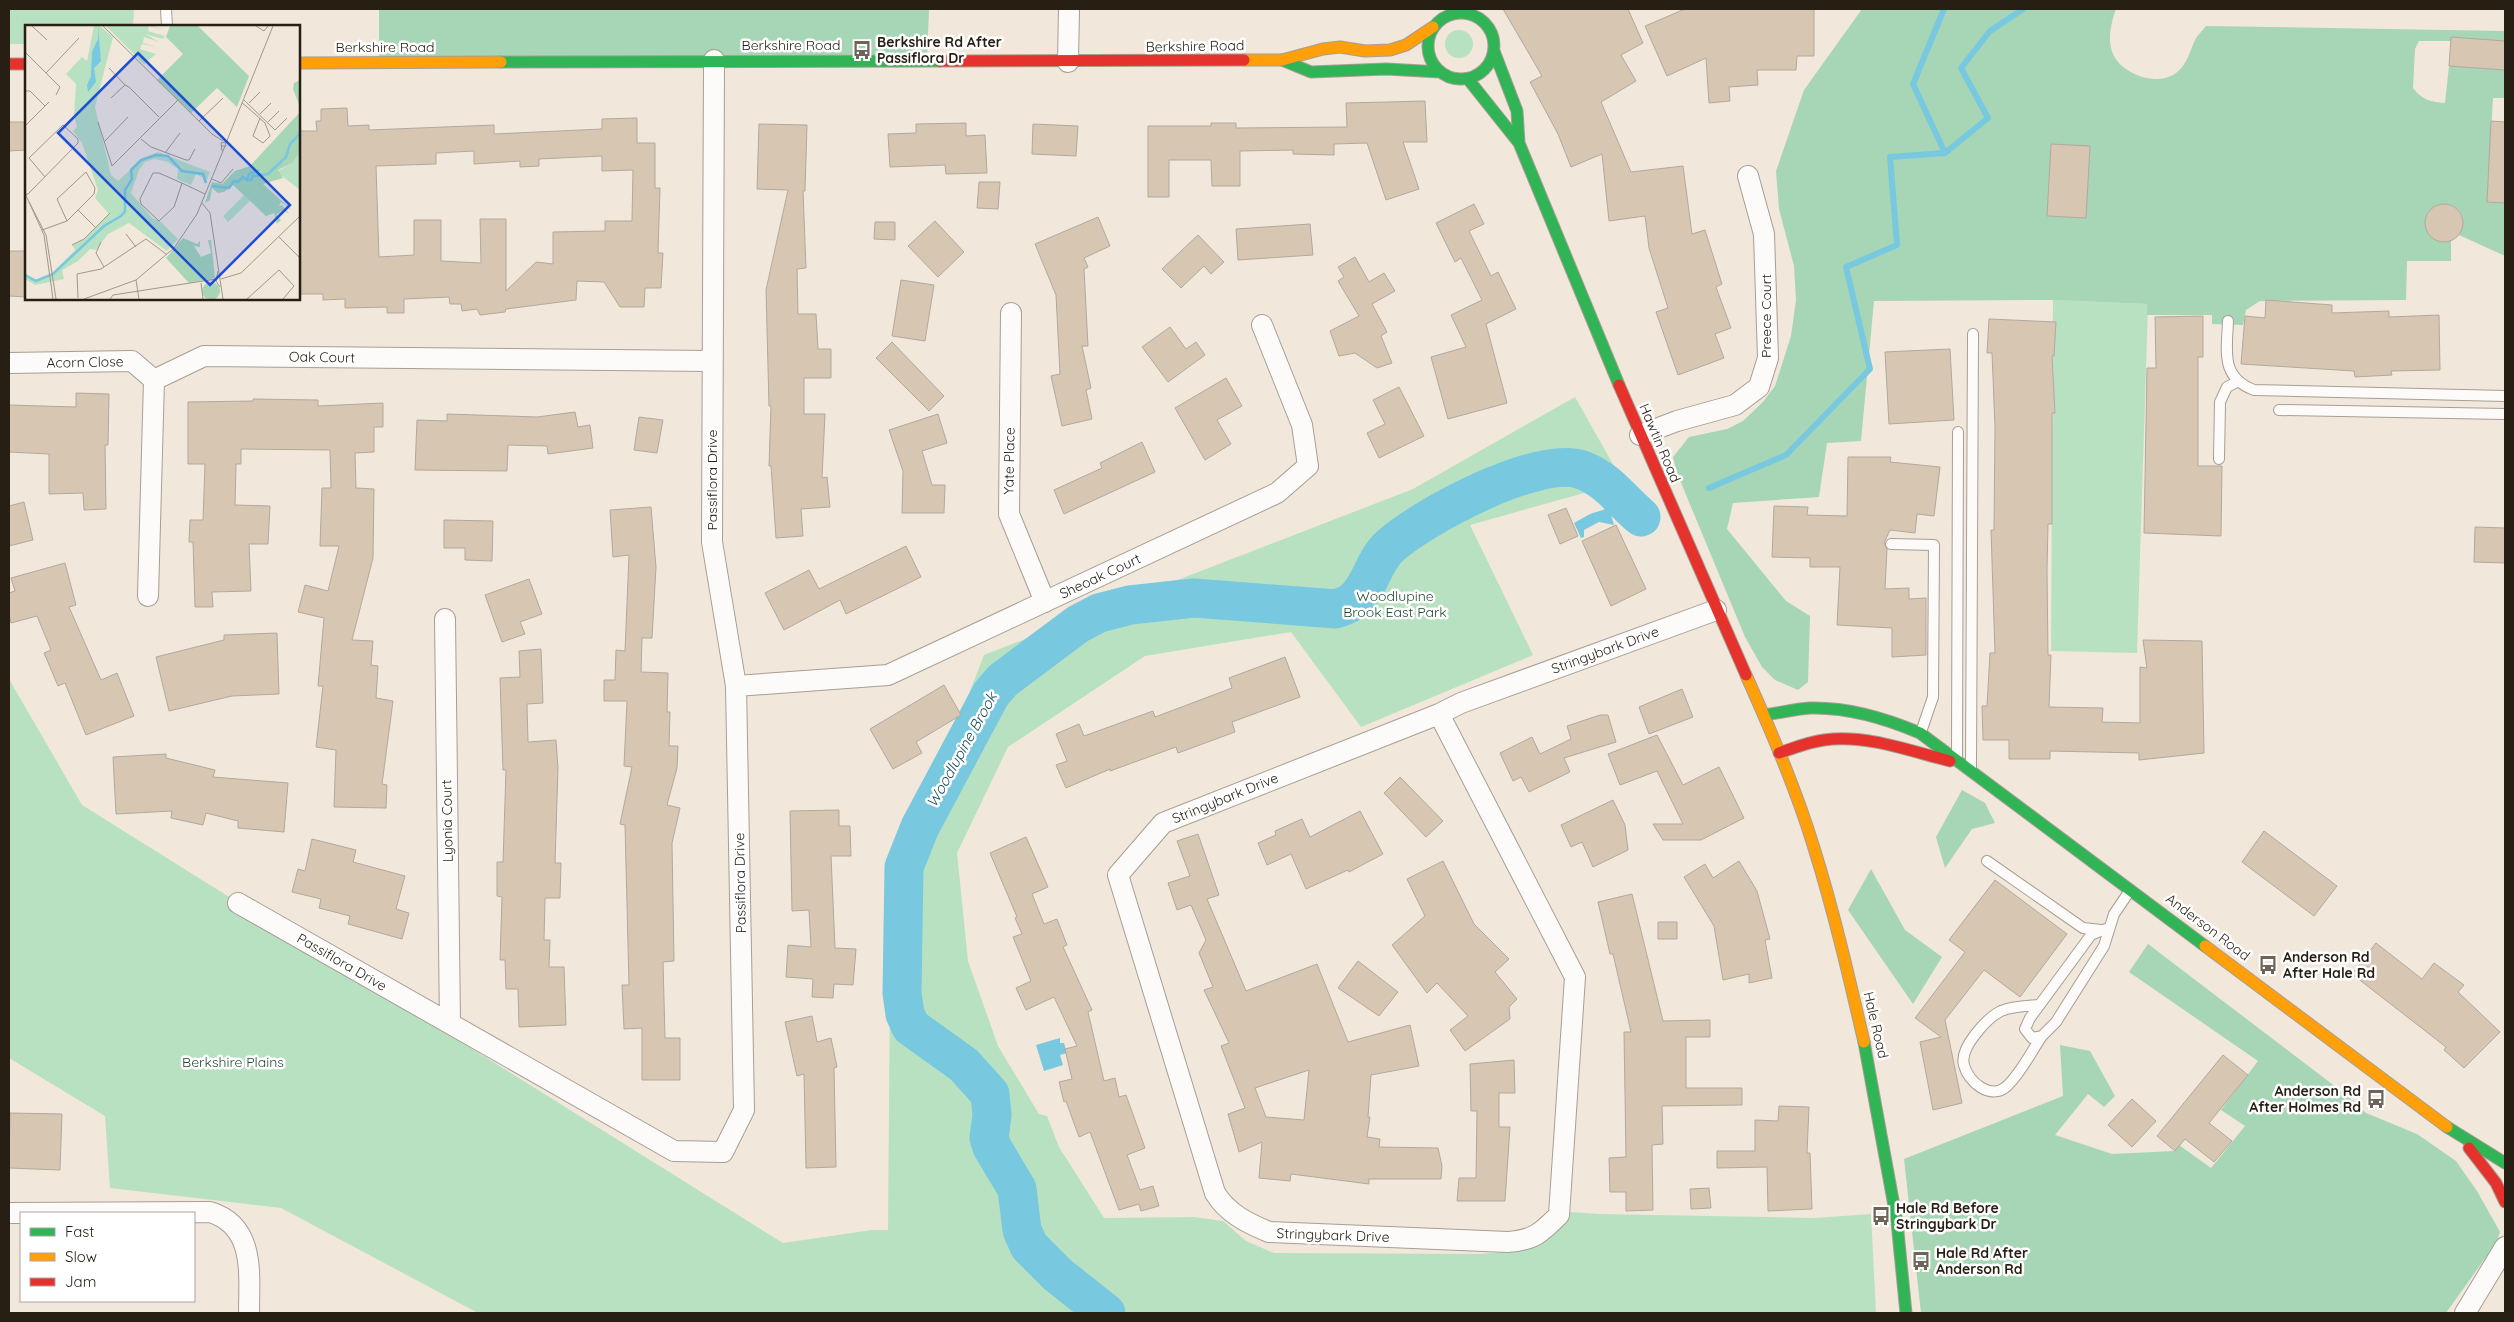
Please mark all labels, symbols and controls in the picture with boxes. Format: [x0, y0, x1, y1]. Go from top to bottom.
inset map [25, 25, 300, 300]
place label: Berkshire Rd After Passiflora Dr [877, 33, 1002, 67]
street label: Berkshire Road [742, 36, 840, 54]
street label: Berkshire Road [1145, 36, 1245, 56]
street label: Berkshire Road [336, 38, 434, 56]
bus stop icon: Berkshire Rd After Passiflora Dr [851, 39, 873, 61]
street label: Preece Court [1757, 274, 1775, 358]
street label: Oak Court [289, 347, 356, 367]
street label: Acorn Close [46, 352, 124, 372]
street label: Hawtin Road [1635, 401, 1685, 485]
street label: Yate Place [999, 427, 1019, 495]
street label: Passiflora Drive [703, 430, 721, 530]
street label: Sheoak Court [1056, 549, 1144, 603]
park label: Woodlupine Brook East Park [1343, 587, 1447, 621]
street label: Stringybark Drive [1549, 622, 1661, 678]
water label: Woodlupine Brook [922, 687, 1002, 810]
street label: Stringybark Drive [1169, 768, 1281, 828]
street label: Lyonia Court [437, 779, 457, 862]
street label: Passiflora Drive [730, 832, 750, 934]
street label: Anderson Road [2162, 890, 2254, 964]
street label: Passiflora Drive [294, 929, 390, 995]
place label: Anderson Rd After Hale Rd [2283, 948, 2375, 982]
bus stop icon: Anderson Rd After Hale Rd [2257, 954, 2279, 976]
street label: Hale Road [1860, 990, 1892, 1060]
park label: Berkshire Plains [182, 1053, 284, 1071]
place label: Anderson Rd After Holmes Rd [2249, 1082, 2361, 1116]
bus stop icon: Anderson Rd After Holmes Rd [2365, 1088, 2387, 1110]
place label: Hale Rd Before Stringybark Dr [1896, 1199, 1999, 1233]
bus stop icon: Hale Rd Before Stringybark Dr [1870, 1205, 1892, 1227]
legend [20, 1212, 195, 1302]
text: Fast [65, 1222, 94, 1241]
street label: Stringybark Drive [1276, 1224, 1390, 1246]
place label: Hale Rd After Anderson Rd [1936, 1244, 2028, 1278]
text: Slow [65, 1247, 97, 1266]
bus stop icon: Hale Rd After Anderson Rd [1910, 1250, 1932, 1272]
text: Jam [65, 1272, 96, 1291]

